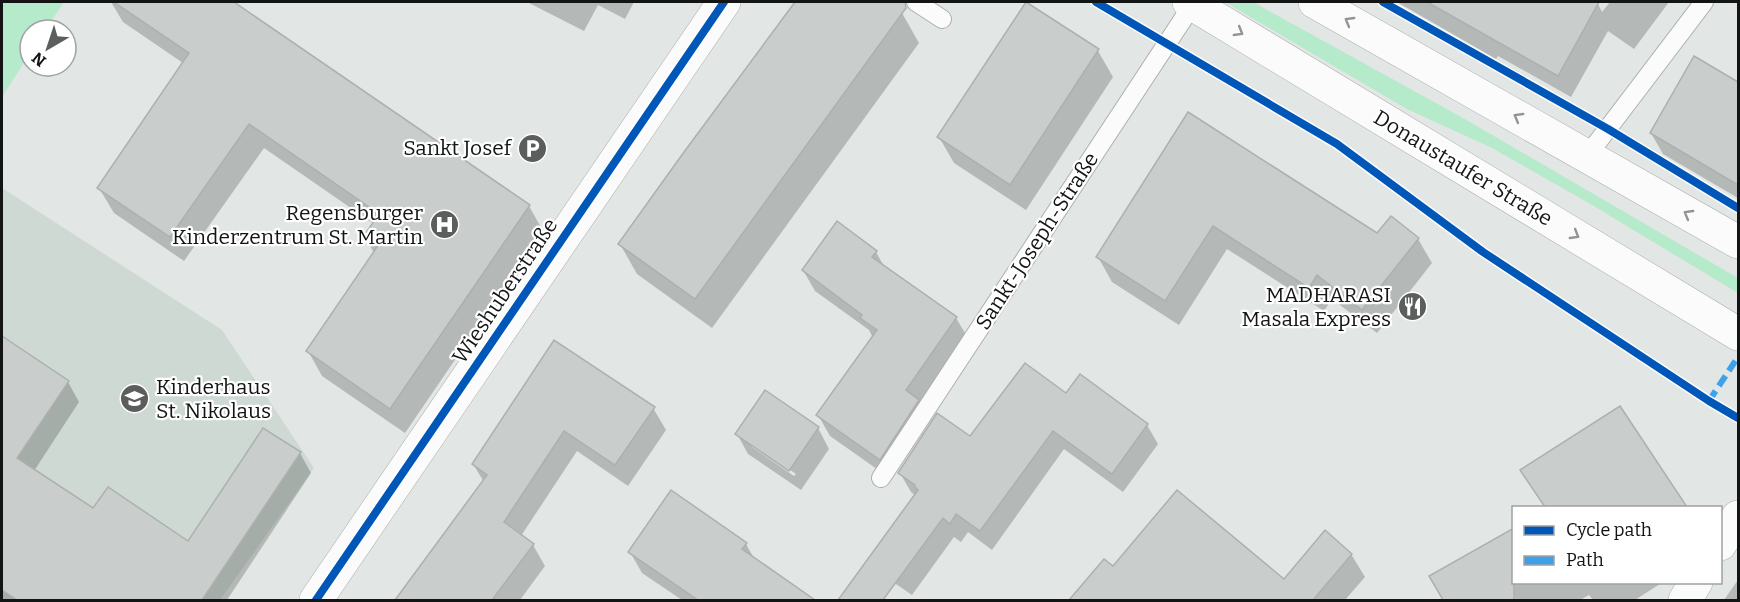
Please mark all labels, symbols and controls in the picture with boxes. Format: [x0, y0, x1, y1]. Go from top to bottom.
one-way arrow [1345, 16, 1355, 28]
north arrow [18, 18, 78, 78]
one-way arrow [1233, 24, 1243, 36]
text: N [28, 48, 50, 71]
street label: Donaustaufer Straße [1369, 104, 1557, 232]
one-way arrow [1514, 113, 1524, 124]
parking icon: Sankt Josef [516, 132, 548, 164]
place label: Sankt Josef [403, 135, 513, 161]
street label: Sankt-Joseph-Straße [970, 147, 1104, 335]
place label: Regensburger Kinderzentrum St. Martin [172, 200, 423, 250]
hospital icon: Regensburger Kinderzentrum St. Martin [428, 209, 460, 241]
one-way arrow [1684, 209, 1694, 221]
street label: Wieshuberstraße [447, 213, 563, 369]
one-way arrow [1569, 228, 1579, 240]
place label: MADHARASI Masala Express [1242, 282, 1391, 332]
restaurant icon: MADHARASI Masala Express [1396, 291, 1428, 323]
place label: Kinderhaus St. Nikolaus [156, 374, 271, 424]
school or university icon: Kinderhaus St. Nikolaus [119, 383, 151, 415]
legend [1512, 506, 1722, 584]
text: Cycle path [1566, 519, 1652, 541]
text: Path [1566, 549, 1604, 571]

